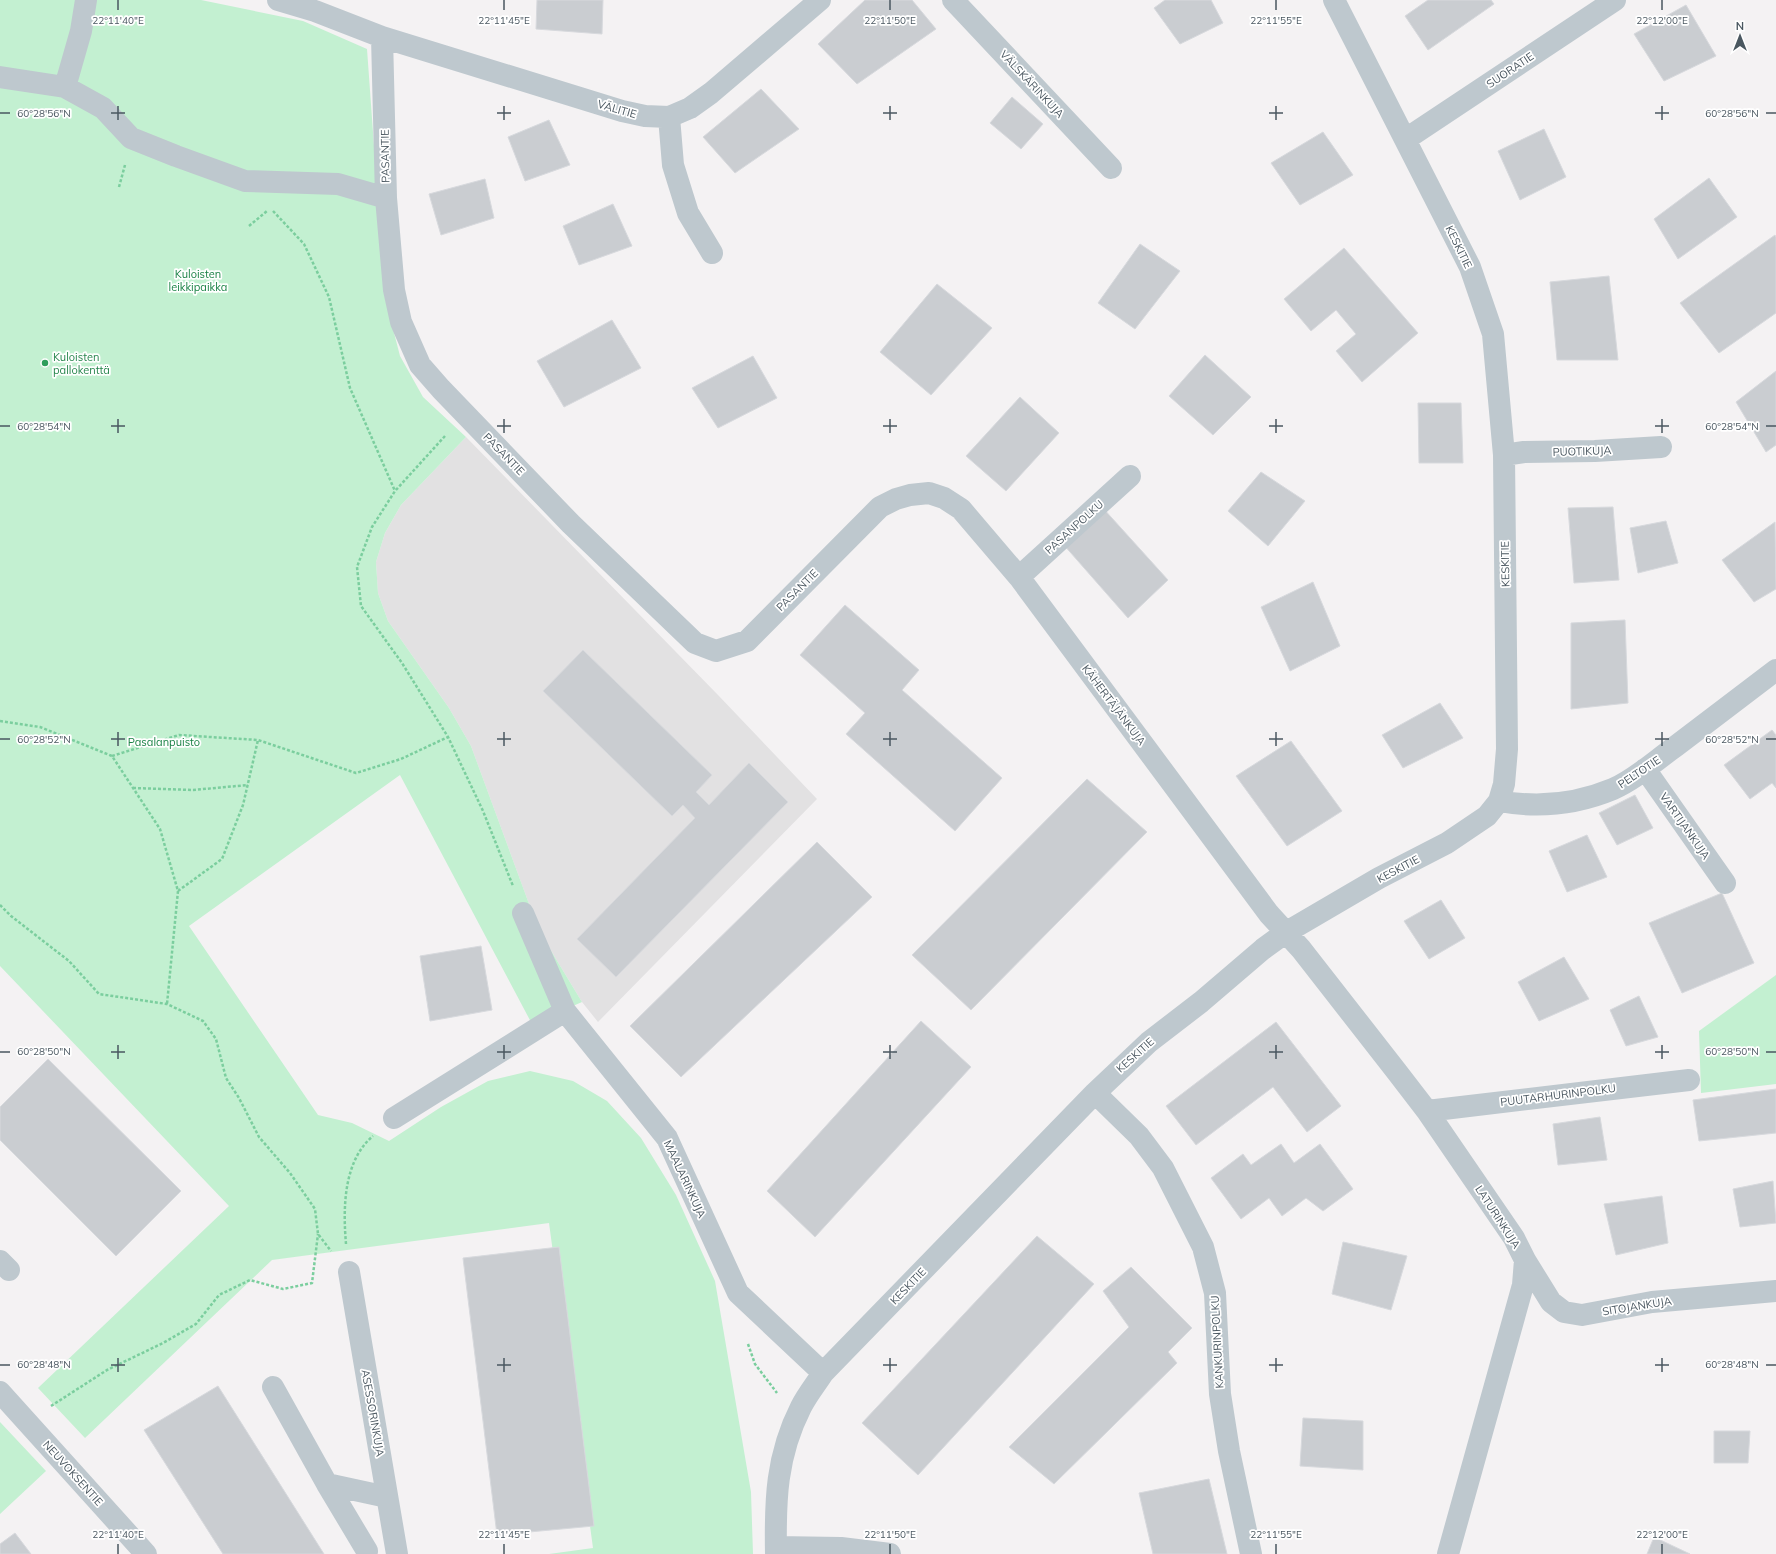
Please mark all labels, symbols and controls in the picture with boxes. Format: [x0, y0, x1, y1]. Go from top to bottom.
text: 22°11'40"E [92, 14, 144, 27]
text: 22°11'45"E [478, 14, 530, 27]
text: 22°11'50"E [864, 14, 916, 27]
text: 22°11'55"E [1250, 14, 1302, 27]
text: 22°12'00"E [1636, 14, 1688, 27]
north arrow [1720, 16, 1760, 56]
text: N [1736, 19, 1744, 33]
street label: VÄLSKÄRINKUJA [997, 47, 1067, 121]
street label: SUORATIE [1484, 49, 1536, 91]
street label: VÄLITIE [596, 97, 638, 121]
text: 60°28'56"N [17, 107, 71, 120]
text: 60°28'56"N [1705, 107, 1759, 120]
street label: PASANTIE [378, 129, 392, 183]
street label: KESKITIE [1443, 223, 1475, 271]
park label: Kuloisten leikkipaikka [169, 267, 227, 294]
place label: Kuloisten pallokenttä [53, 350, 110, 377]
marker: Kuloisten pallokenttä [40, 358, 50, 368]
text: 60°28'54"N [17, 420, 71, 433]
text: 60°28'54"N [1705, 420, 1759, 433]
street label: PASANTIE [480, 430, 528, 478]
street label: PUOTIKUJA [1552, 443, 1612, 459]
street label: PASANPOLKU [1042, 497, 1106, 557]
street label: KESKITIE [1498, 541, 1512, 587]
street label: PASANTIE [773, 566, 821, 614]
street label: KÄHERTÄJÄNKUJA [1079, 662, 1149, 748]
text: 60°28'52"N [17, 733, 71, 746]
text: 60°28'52"N [1705, 733, 1759, 746]
park label: Pasalanpuisto [128, 735, 200, 749]
street label: PELTOTIE [1615, 753, 1663, 791]
street label: VARTIJANKUJA [1657, 790, 1713, 862]
street label: KESKITIE [1374, 852, 1422, 886]
street label: KESKITIE [1113, 1034, 1157, 1076]
text: 60°28'50"N [17, 1045, 71, 1058]
text: 60°28'50"N [1705, 1045, 1759, 1058]
street label: PUUTARHURINPOLKU [1499, 1081, 1617, 1109]
street label: MAALARINKUJA [661, 1138, 709, 1220]
street label: LATURINKUJA [1472, 1183, 1524, 1251]
street label: KESKITIE [887, 1265, 929, 1307]
street label: SITOJANKUJA [1601, 1294, 1673, 1318]
street label: KANKURINPOLKU [1208, 1295, 1226, 1389]
text: 60°28'48"N [17, 1358, 71, 1371]
text: 60°28'48"N [1705, 1358, 1759, 1371]
street label: ASESSORINKUJA [358, 1368, 388, 1458]
street label: NEUVOKSENTIE [40, 1438, 106, 1508]
text: 22°11'40"E [92, 1528, 144, 1541]
text: 22°11'45"E [478, 1528, 530, 1541]
text: 22°11'50"E [864, 1528, 916, 1541]
text: 22°11'55"E [1250, 1528, 1302, 1541]
text: 22°12'00"E [1636, 1528, 1688, 1541]

